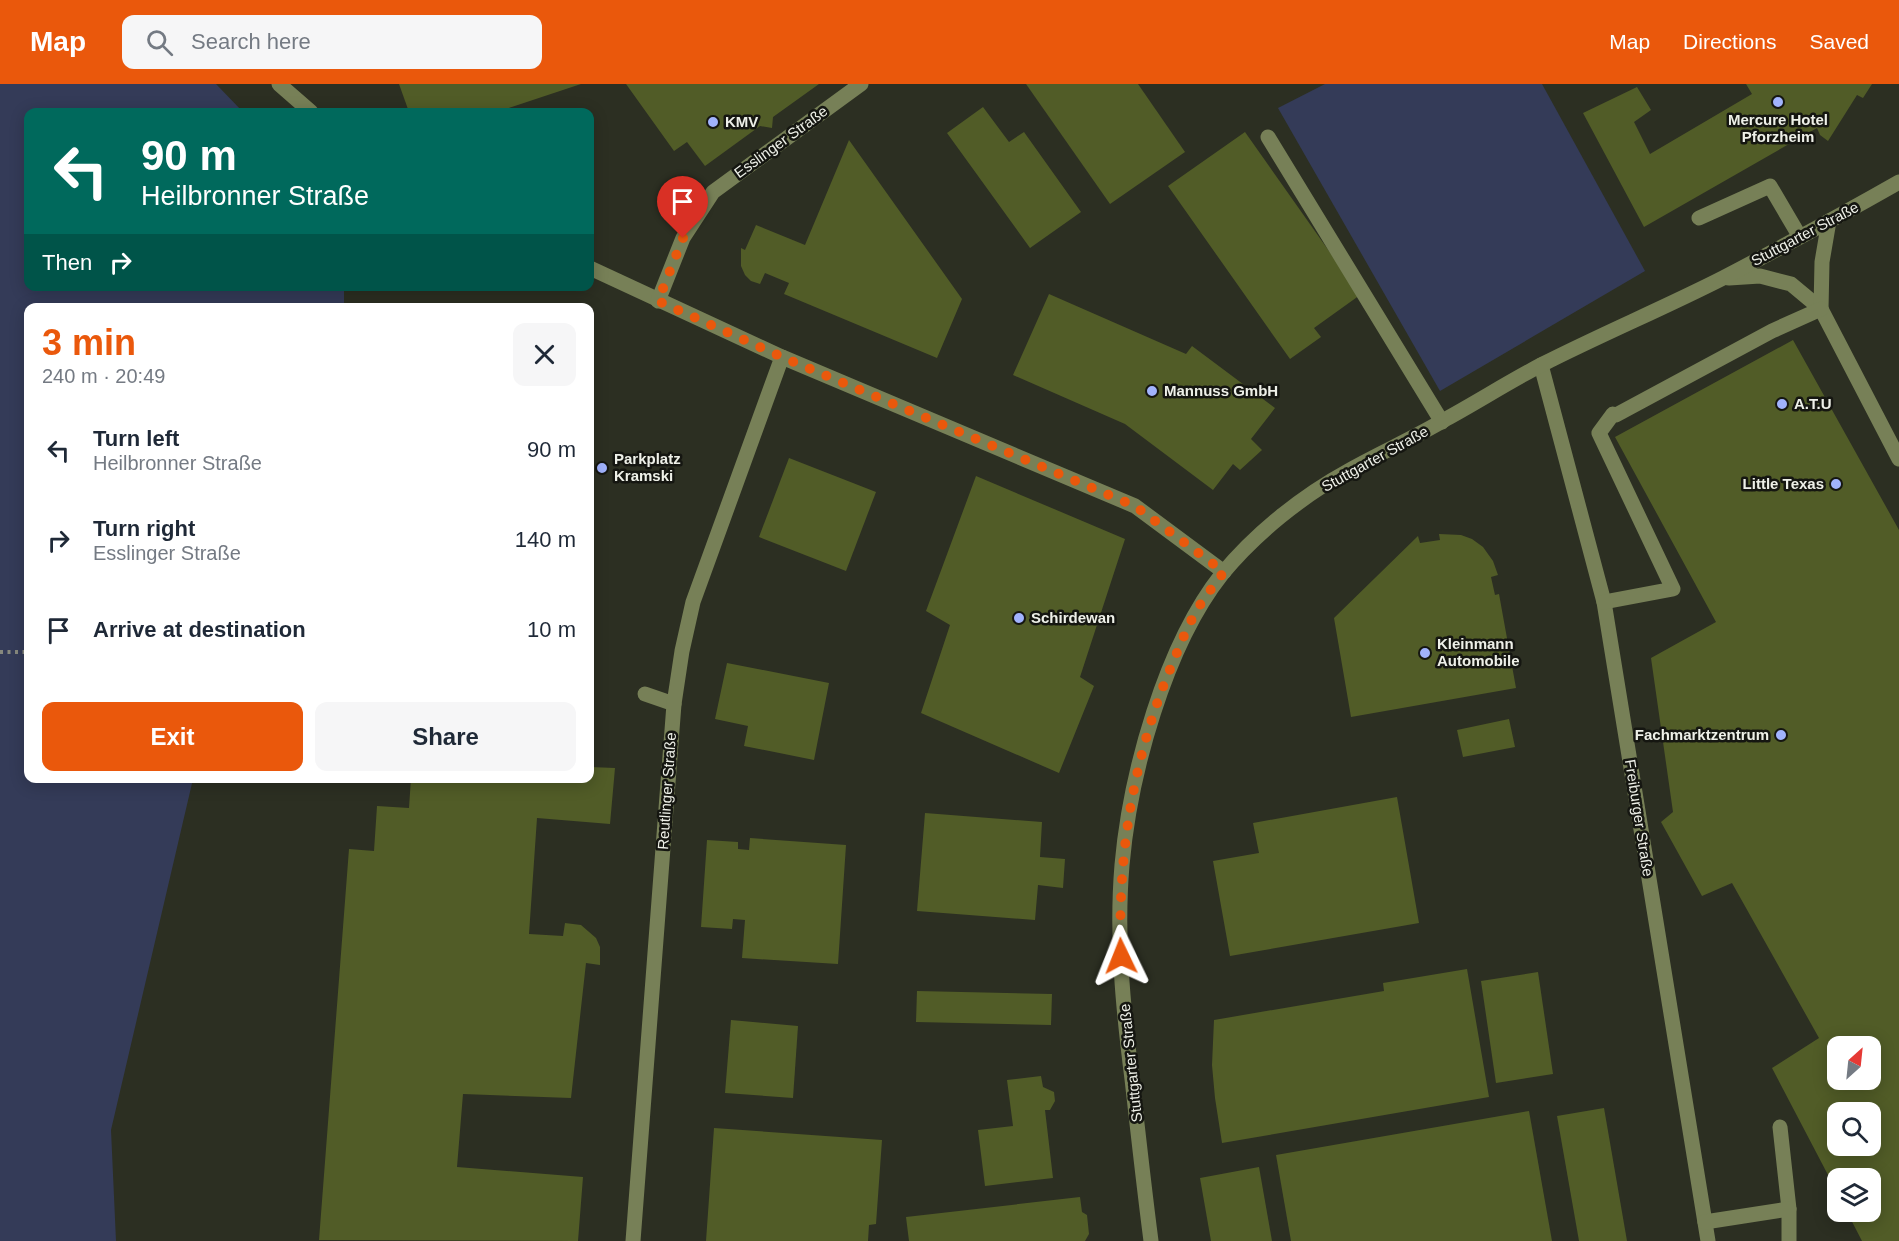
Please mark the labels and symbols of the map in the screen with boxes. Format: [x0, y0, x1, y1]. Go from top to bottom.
marker: Mercure Hotel Pforzheim [1771, 95, 1785, 109]
street label: Esslinger Straße [731, 102, 831, 181]
place label: Mercure Hotel Pforzheim [1728, 111, 1828, 145]
place label: KMV [725, 113, 758, 130]
marker: KMV [706, 115, 720, 129]
pin [657, 176, 708, 238]
street label: Stuttgarter Straße [1748, 198, 1861, 269]
place label: Mannuss GmbH [1164, 382, 1278, 399]
marker: Mannuss GmbH [1145, 384, 1159, 398]
place label: A.T.U [1794, 395, 1832, 412]
marker: A.T.U [1775, 397, 1789, 411]
street label: Stuttgarter Straße [1319, 422, 1431, 495]
place label: Parkplatz Kramski [614, 450, 681, 484]
marker: Parkplatz Kramski [595, 461, 609, 475]
place label: Little Texas [1743, 475, 1824, 492]
marker: Little Texas [1829, 477, 1843, 491]
place label: Schirdewan [1031, 609, 1115, 626]
marker: Schirdewan [1012, 611, 1026, 625]
place label: Kleinmann Automobile [1437, 635, 1520, 669]
marker: Kleinmann Automobile [1418, 646, 1432, 660]
place label: Fachmarktzentrum [1635, 726, 1769, 743]
marker: Fachmarktzentrum [1774, 728, 1788, 742]
street label: Reutlinger Straße [654, 732, 679, 850]
street label: Freiburger Straße [1622, 758, 1657, 878]
position arrow [1089, 924, 1153, 988]
street label: Stuttgarter Straße [1116, 1003, 1145, 1123]
north arrow [1827, 1036, 1881, 1090]

